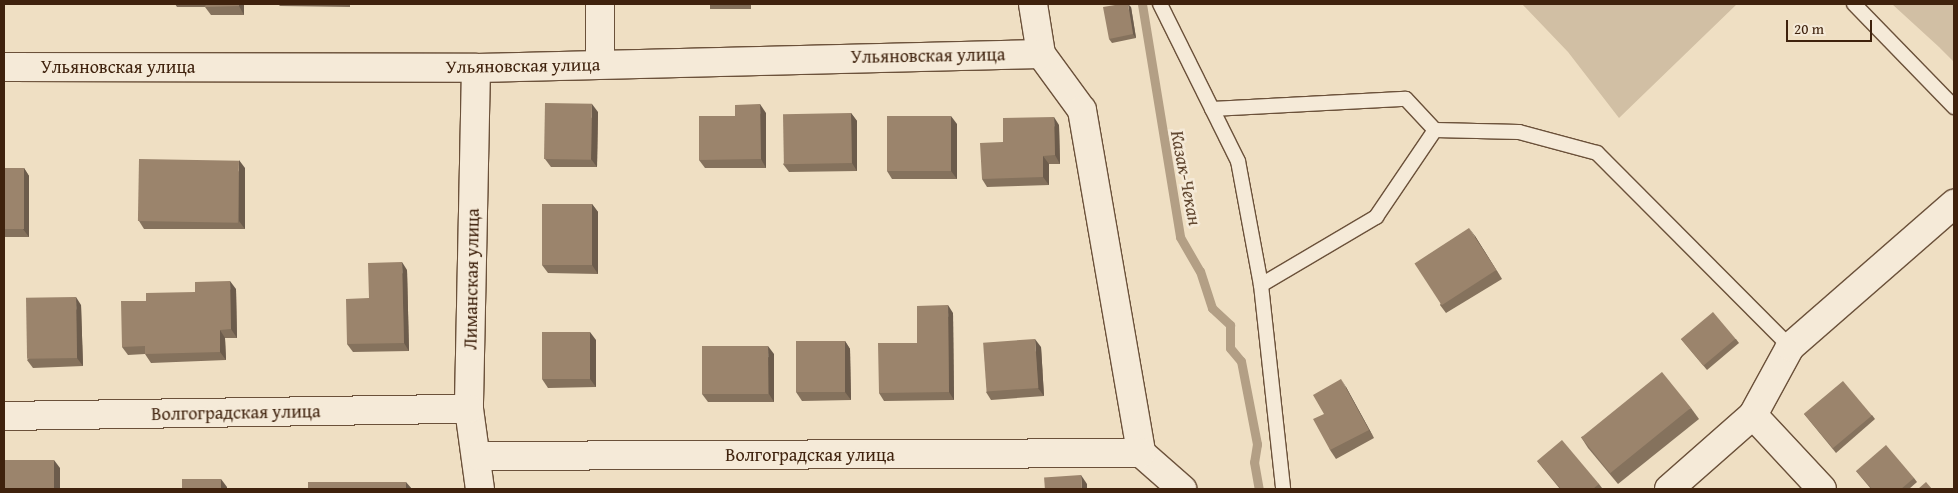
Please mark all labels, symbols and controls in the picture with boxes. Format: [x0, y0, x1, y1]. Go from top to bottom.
scale bar [1788, 10, 1874, 42]
text: 20 m [1794, 18, 1824, 39]
street label: Ульяновская улица [851, 44, 1005, 68]
street label: Ульяновская улица [446, 54, 600, 78]
street label: Ульяновская улица [41, 56, 195, 78]
water label: Казак-Чекан [1166, 128, 1206, 228]
street label: Лиманская улица [460, 208, 484, 350]
street label: Волгоградская улица [151, 401, 321, 425]
street label: Волгоградская улица [725, 444, 895, 466]

